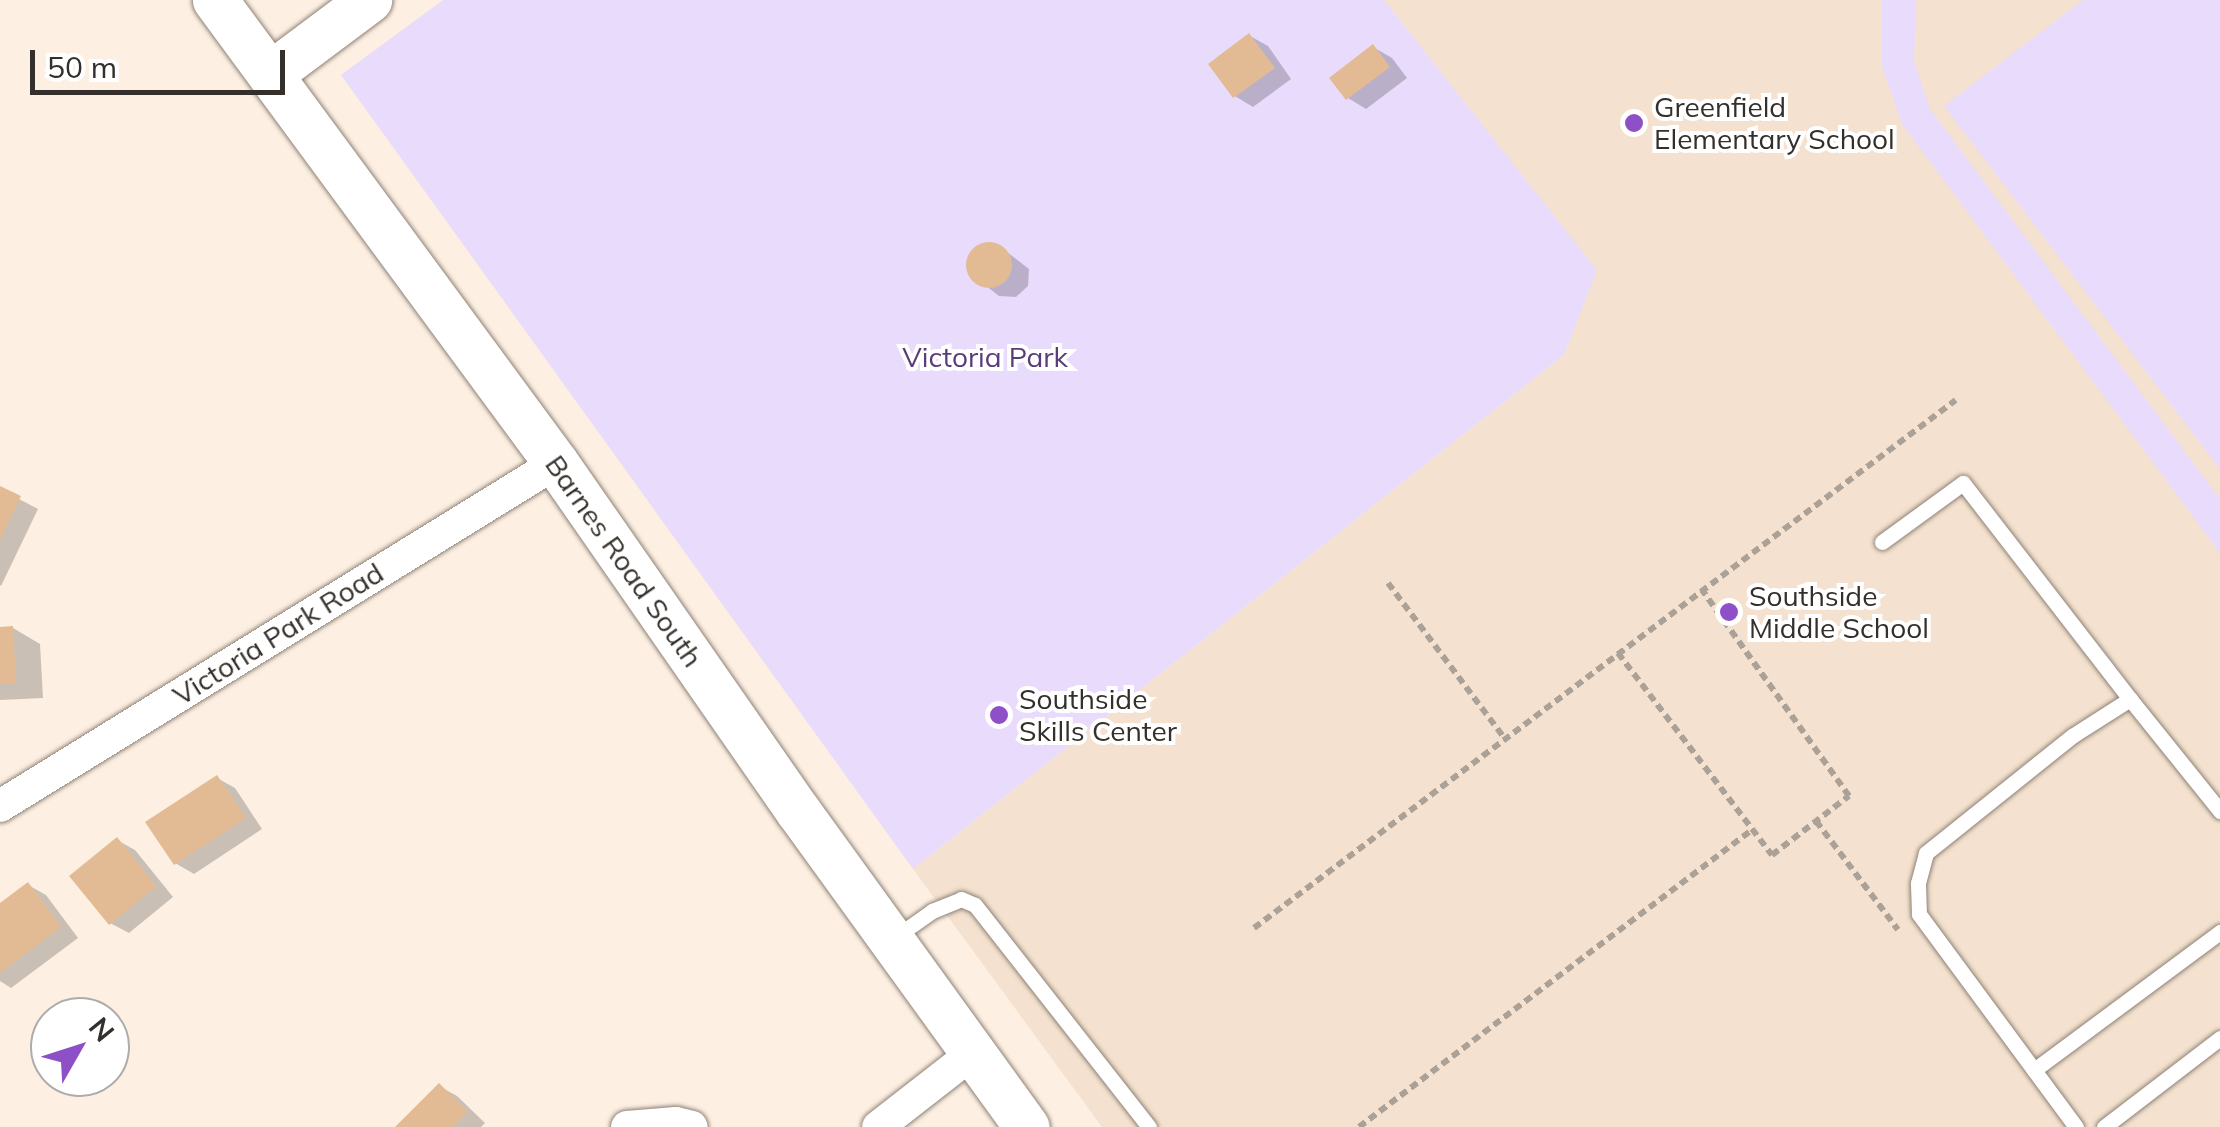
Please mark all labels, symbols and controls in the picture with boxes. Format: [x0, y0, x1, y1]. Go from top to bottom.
scale bar [35, 30, 290, 92]
text: 50 m [47, 48, 117, 86]
place label: Greenfield Elementary School [1654, 90, 1895, 156]
marker: Greenfield Elementary School [1623, 112, 1645, 134]
park label: Victoria Park [902, 340, 1068, 374]
street label: Barnes Road South [538, 449, 710, 673]
street label: Victoria Park Road [167, 556, 389, 712]
place label: Southside Middle School [1749, 579, 1929, 645]
marker: Southside Middle School [1718, 601, 1740, 623]
place label: Southside Skills Center [1019, 682, 1177, 748]
marker: Southside Skills Center [988, 704, 1010, 726]
north arrow [30, 997, 130, 1097]
text: N [82, 1010, 122, 1048]

